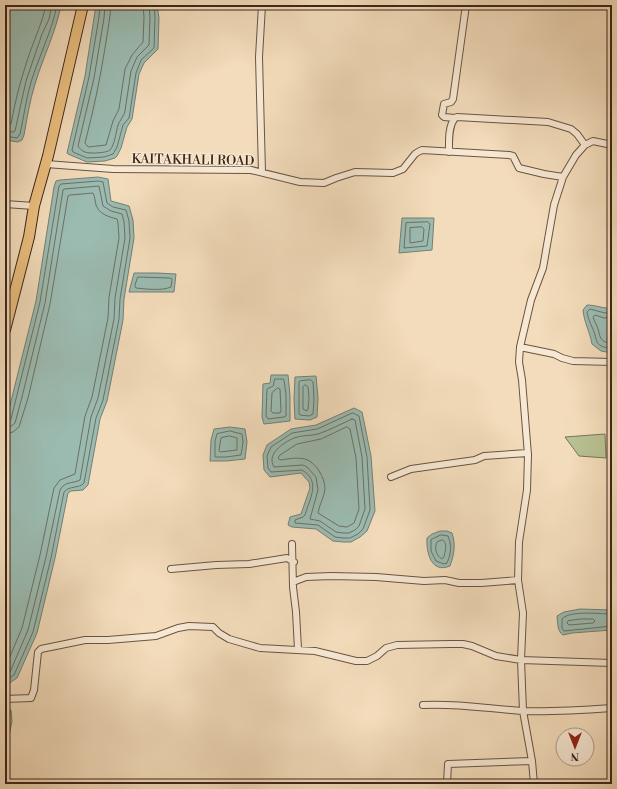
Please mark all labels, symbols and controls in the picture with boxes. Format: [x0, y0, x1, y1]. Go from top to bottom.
street label: KAITAKHALI ROAD [131, 151, 255, 169]
north arrow [555, 727, 595, 767]
text: N [570, 749, 579, 763]

